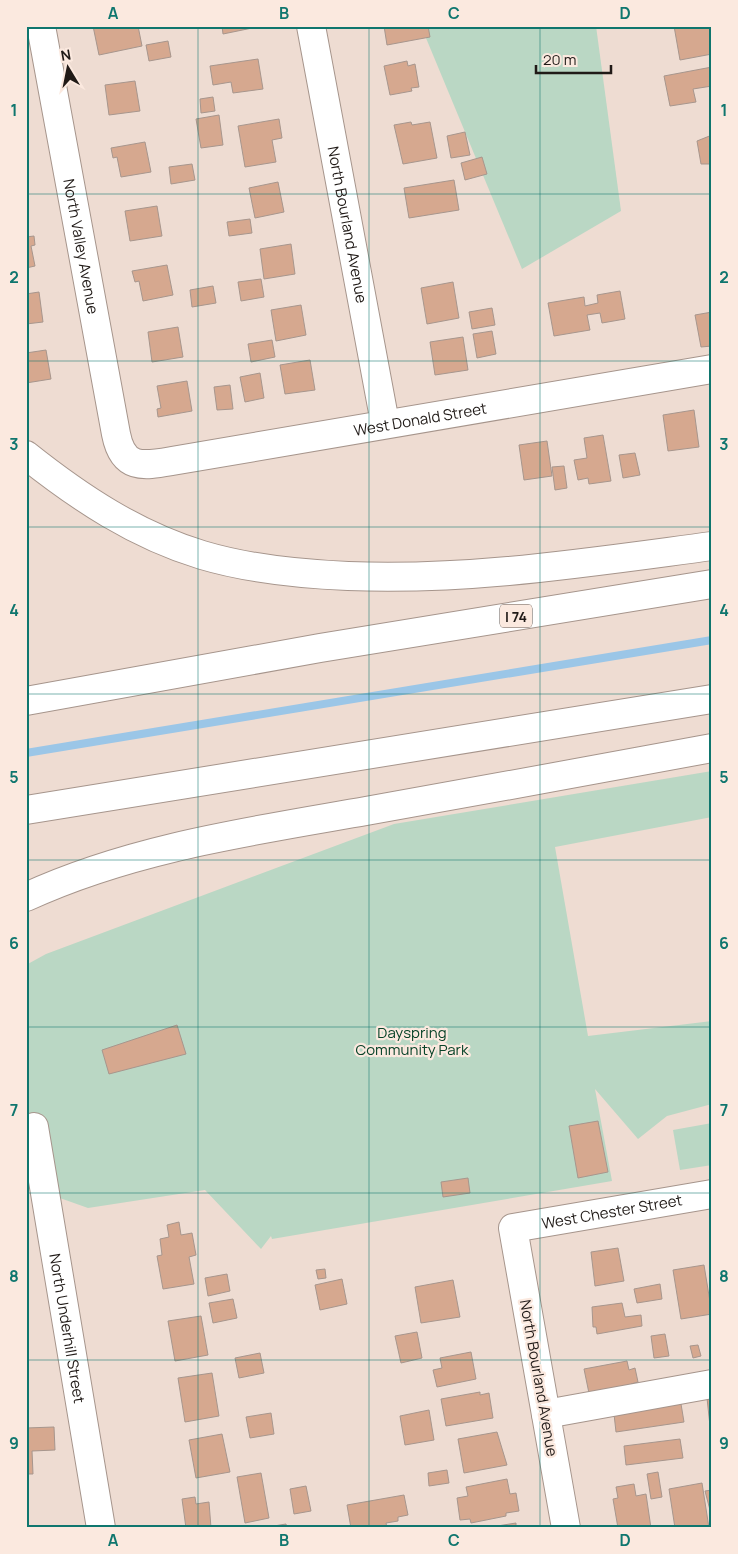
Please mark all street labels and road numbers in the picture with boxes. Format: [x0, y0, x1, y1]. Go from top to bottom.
street label: North Bourland Avenue [323, 145, 373, 305]
street label: North Valley Avenue [59, 177, 104, 316]
street label: West Donald Street [352, 397, 488, 440]
road number: I 74 [500, 604, 532, 628]
street label: West Chester Street [540, 1189, 684, 1233]
street label: North Underhill Street [45, 1252, 90, 1405]
street label: North Bourland Avenue [515, 1298, 563, 1458]

